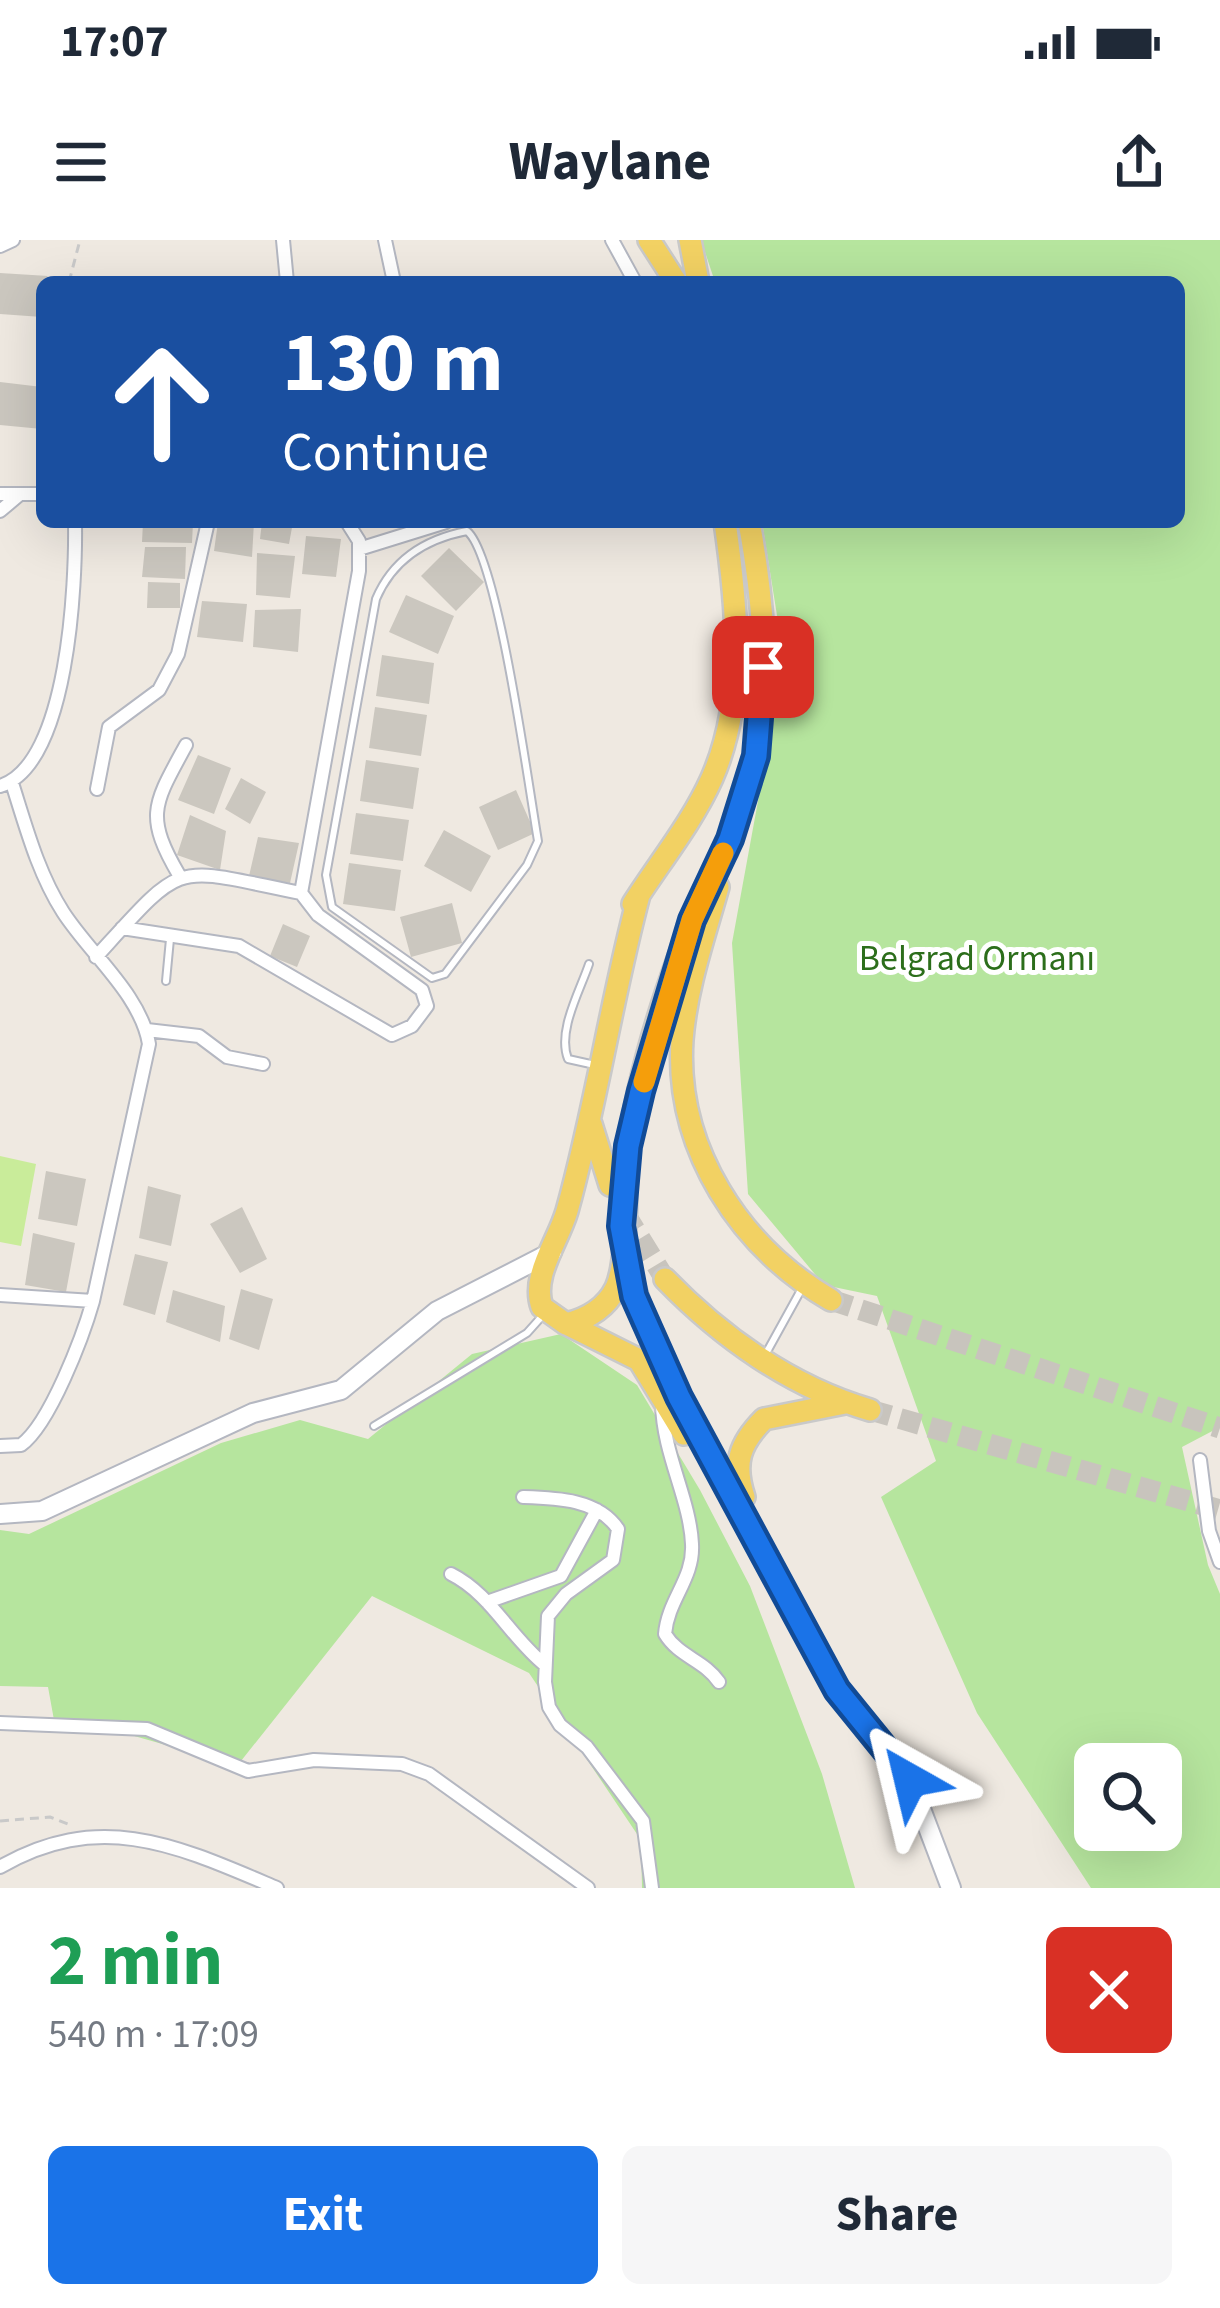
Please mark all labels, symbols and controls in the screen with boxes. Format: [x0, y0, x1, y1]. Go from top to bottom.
text: 17:07 [60, 10, 169, 74]
text: Waylane [509, 124, 711, 201]
icon: menu [48, 129, 114, 195]
icon: share [1106, 129, 1172, 195]
text: 130 m [282, 304, 504, 424]
icon: ahead [84, 324, 240, 480]
text: Continue [282, 415, 489, 492]
pin [712, 616, 814, 718]
icon: arrive [730, 634, 796, 700]
park label: Belgrad Ormanı [859, 933, 1095, 984]
position arrow [847, 1717, 973, 1843]
map controls [1074, 1743, 1182, 1851]
button: search [1074, 1743, 1182, 1851]
text: 2 min [48, 1910, 223, 2013]
button: close [1046, 1927, 1172, 2053]
text: 540 m · 17:09 [48, 2007, 259, 2063]
button: Exit [48, 2146, 598, 2284]
button: Share [622, 2146, 1172, 2284]

